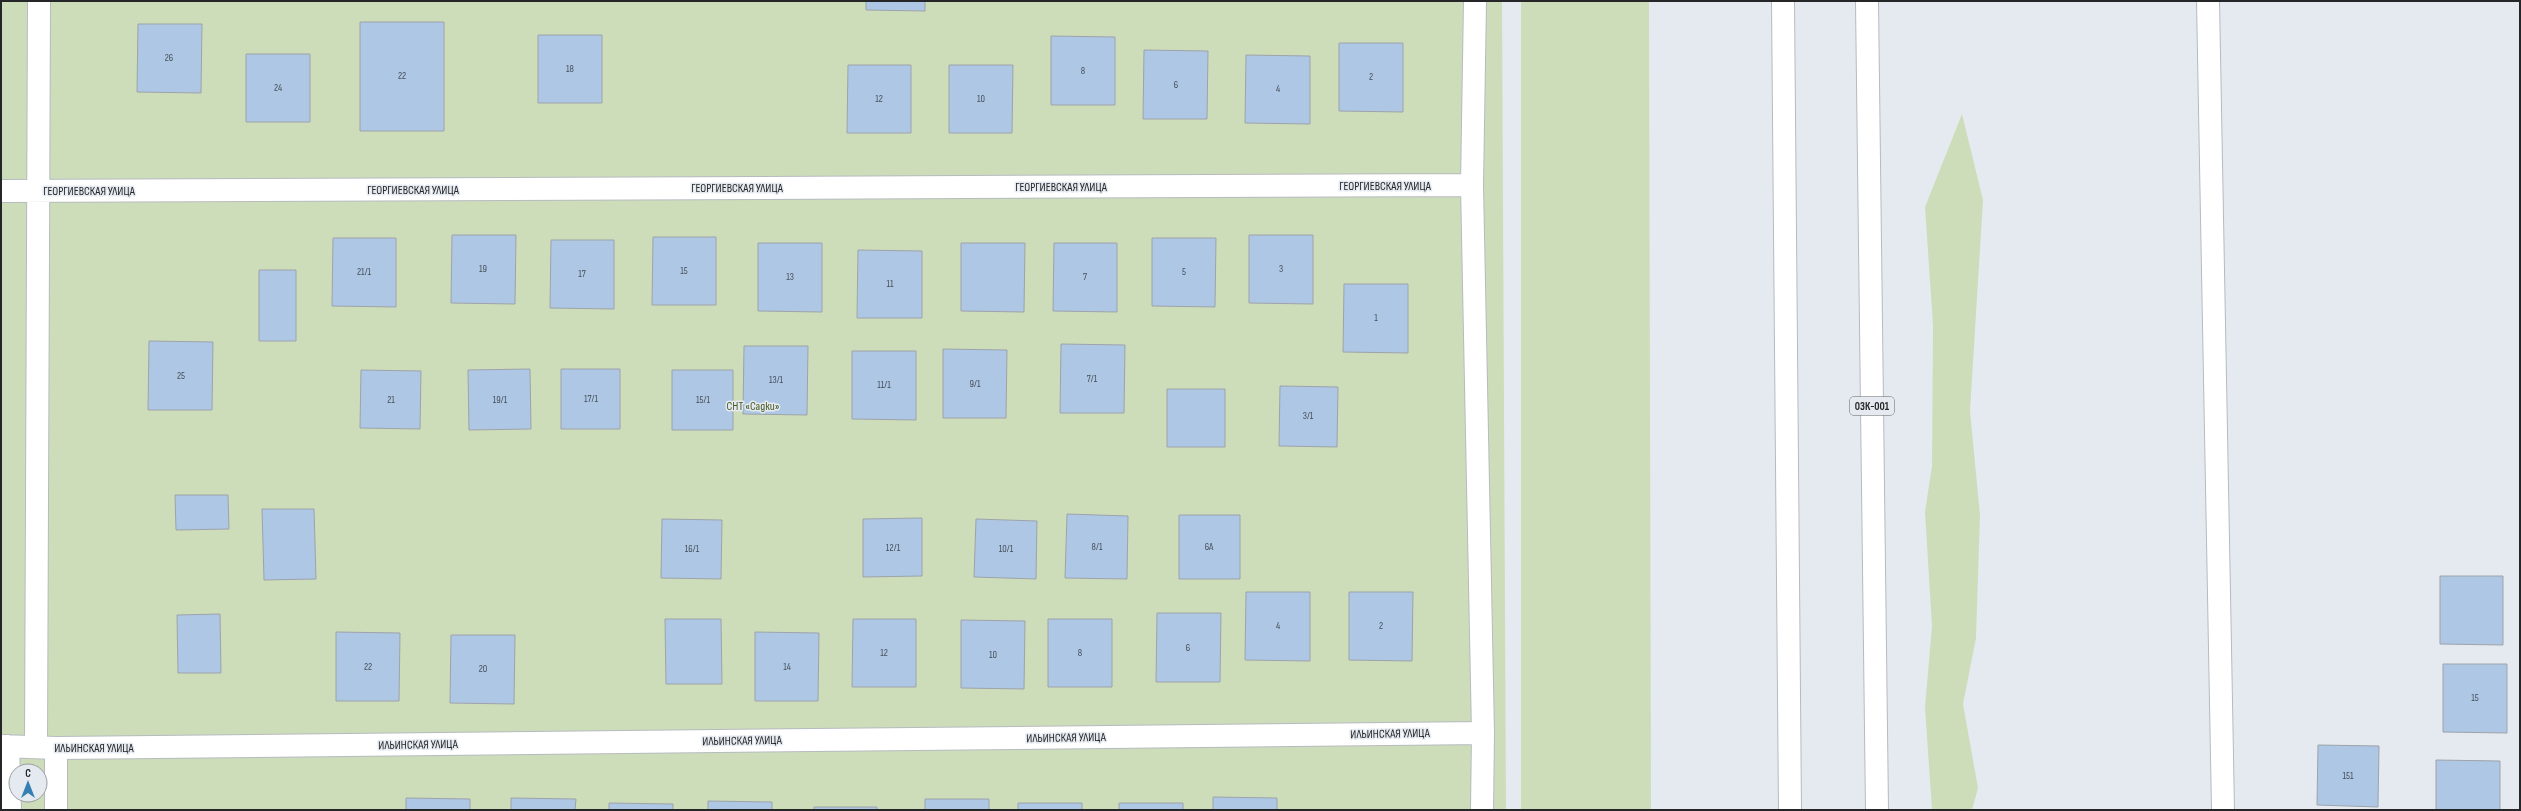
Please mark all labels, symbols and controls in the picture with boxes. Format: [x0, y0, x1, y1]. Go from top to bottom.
house number: 26 [165, 52, 173, 64]
house number: 18 [566, 63, 574, 75]
house number: 8 [1081, 65, 1085, 77]
house number: 22 [398, 70, 406, 82]
house number: 2 [1369, 71, 1373, 83]
house number: 6 [1174, 79, 1178, 91]
house number: 24 [274, 82, 282, 94]
house number: 4 [1276, 83, 1280, 95]
house number: 12 [875, 93, 883, 105]
house number: 10 [977, 93, 985, 105]
street label: ГЕОРГИЕВСКАЯ УЛИЦА [1339, 179, 1432, 194]
street label: ГЕОРГИЕВСКАЯ УЛИЦА [1015, 180, 1108, 195]
street label: ГЕОРГИЕВСКАЯ УЛИЦА [691, 181, 784, 196]
street label: ГЕОРГИЕВСКАЯ УЛИЦА [367, 183, 460, 198]
street label: ГЕОРГИЕВСКАЯ УЛИЦА [43, 184, 136, 199]
house number: 19 [479, 263, 487, 275]
house number: 3 [1279, 263, 1283, 275]
house number: 15 [680, 265, 688, 277]
house number: 21/1 [357, 266, 372, 278]
house number: 5 [1182, 266, 1186, 278]
house number: 17 [578, 268, 586, 280]
house number: 13 [786, 271, 794, 283]
house number: 7 [1083, 271, 1087, 283]
house number: 11 [887, 278, 894, 290]
house number: 1 [1374, 312, 1378, 324]
house number: 25 [177, 370, 185, 382]
house number: 7/1 [1087, 373, 1098, 385]
house number: 13/1 [769, 374, 784, 386]
house number: 9/1 [970, 378, 981, 390]
house number: 11/1 [877, 379, 891, 391]
house number: 17/1 [584, 393, 598, 405]
house number: 21 [387, 394, 395, 406]
house number: 19/1 [493, 394, 508, 406]
house number: 15/1 [696, 394, 710, 406]
road number: 03К-001 [1850, 397, 1894, 415]
park label: СНТ «Садки» [727, 399, 780, 414]
house number: 3/1 [1303, 410, 1314, 422]
house number: 8/1 [1092, 541, 1103, 553]
house number: 6А [1205, 541, 1214, 553]
house number: 12/1 [886, 542, 901, 554]
house number: 16/1 [685, 543, 700, 555]
house number: 10/1 [999, 543, 1014, 555]
house number: 4 [1276, 620, 1280, 632]
house number: 2 [1379, 620, 1383, 632]
house number: 6 [1186, 642, 1190, 654]
house number: 12 [880, 647, 888, 659]
house number: 8 [1078, 647, 1082, 659]
house number: 10 [989, 649, 997, 661]
house number: 22 [364, 661, 372, 673]
house number: 14 [783, 661, 791, 673]
house number: 20 [479, 663, 487, 675]
house number: 15 [2471, 692, 2479, 704]
street label: ИЛЬИНСКАЯ УЛИЦА [1350, 726, 1431, 742]
street label: ИЛЬИНСКАЯ УЛИЦА [1026, 730, 1107, 746]
street label: ИЛЬИНСКАЯ УЛИЦА [702, 733, 783, 749]
street label: ИЛЬИНСКАЯ УЛИЦА [378, 737, 459, 753]
street label: ИЛЬИНСКАЯ УЛИЦА [54, 741, 135, 756]
north arrow [8, 763, 48, 803]
text: С [25, 767, 31, 780]
house number: 151 [2342, 770, 2354, 782]

